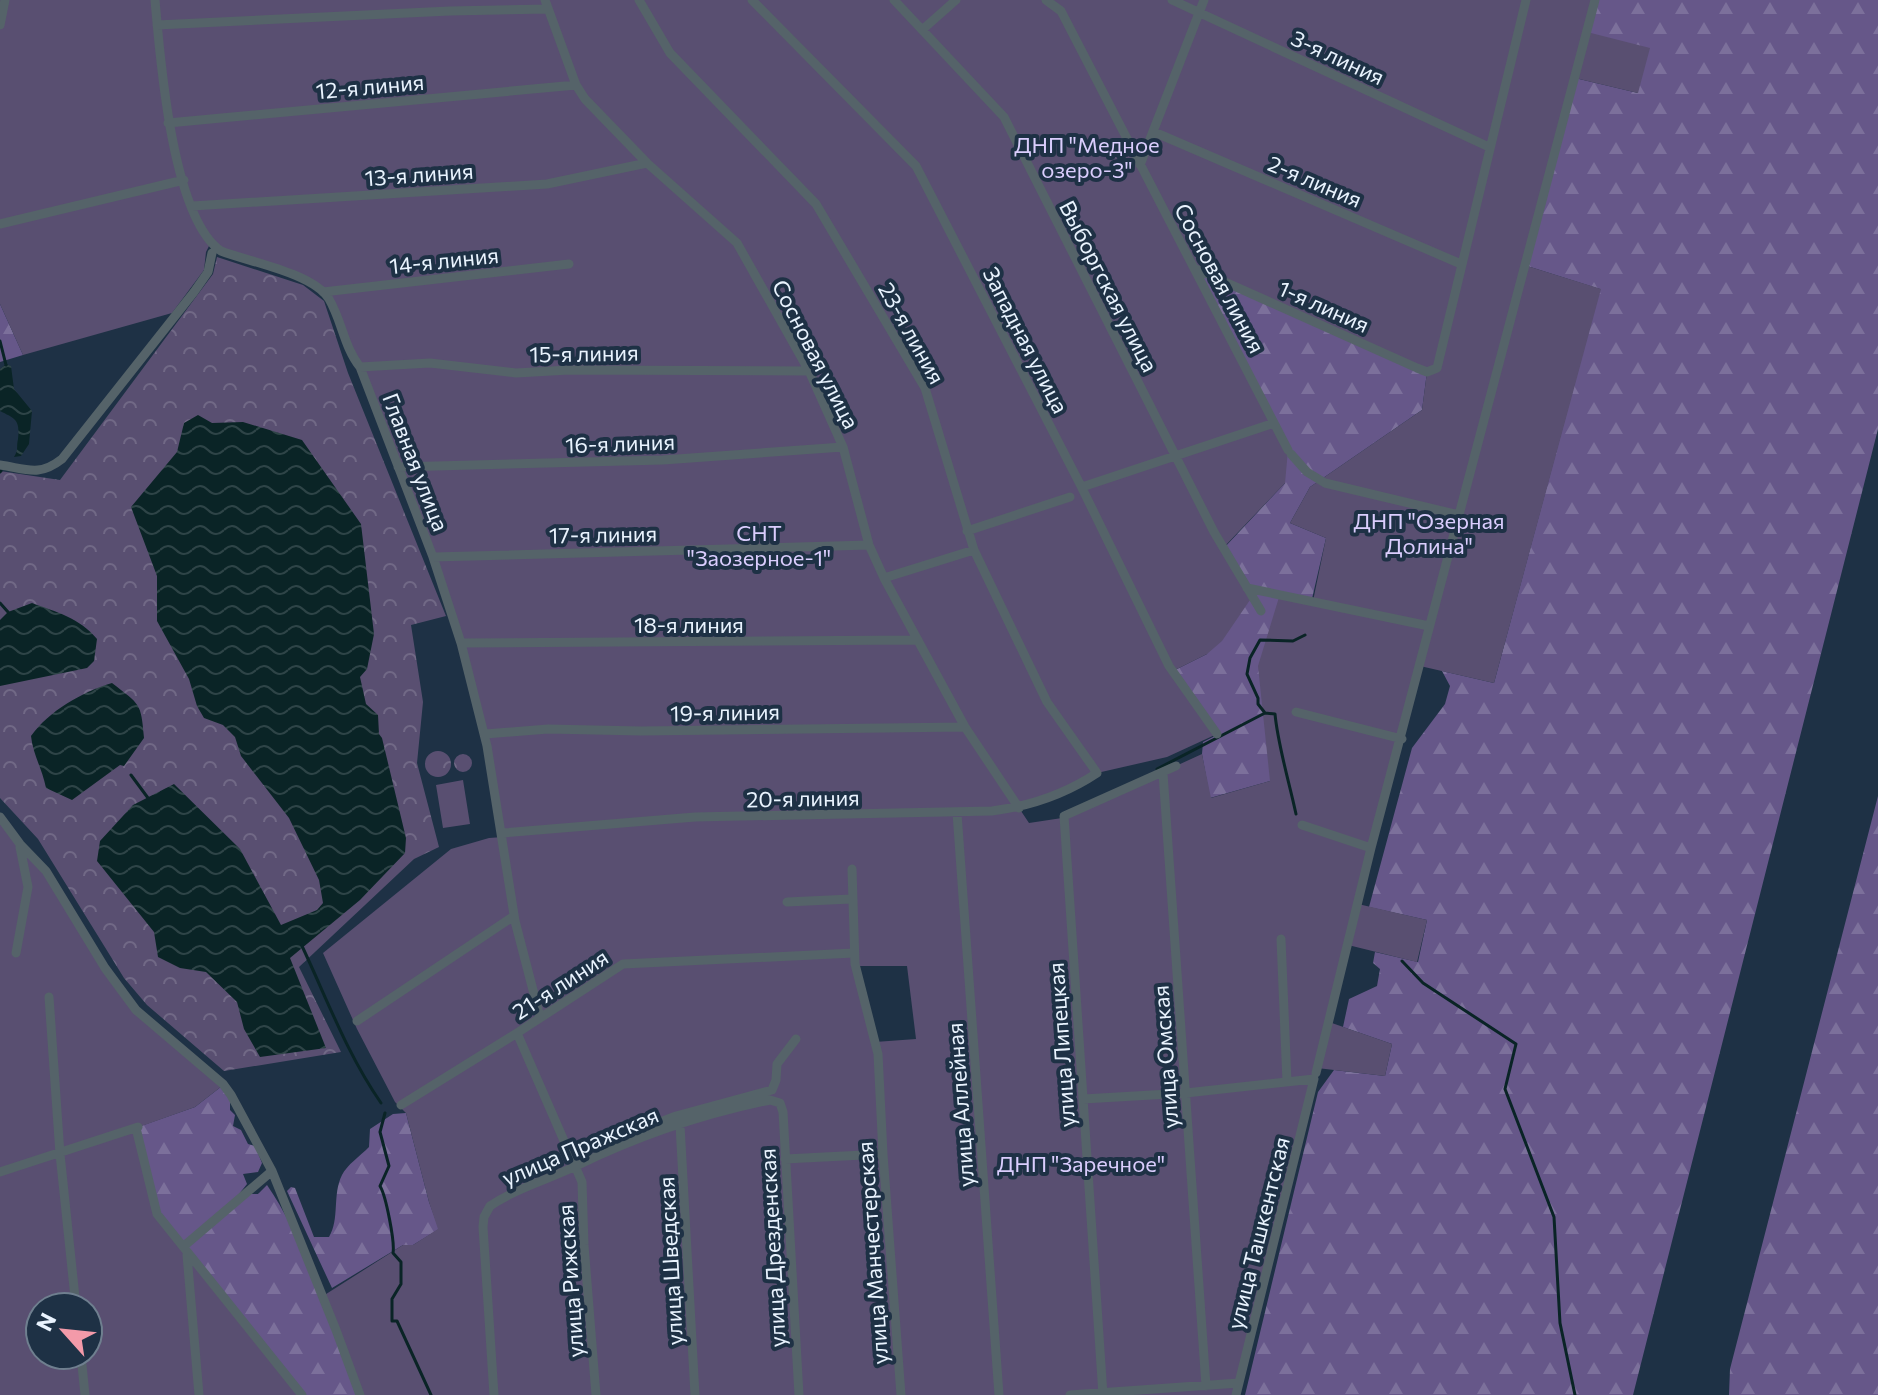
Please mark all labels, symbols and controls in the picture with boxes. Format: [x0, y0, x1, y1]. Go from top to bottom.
street label: 3-я линия [1287, 24, 1389, 90]
street label: 12-я линия [315, 68, 425, 104]
park label: ДНП "Медное озеро-3" [1014, 131, 1160, 183]
street label: 2-я линия [1264, 149, 1366, 213]
street label: 13-я линия [364, 157, 474, 191]
street label: Выборгская улица [1054, 196, 1164, 376]
street label: Сосновая линия [1169, 199, 1271, 357]
street label: 14-я линия [388, 241, 500, 279]
street label: Западная улица [977, 262, 1075, 418]
street label: 1-я линия [1274, 274, 1374, 338]
street label: Сосновая улица [767, 275, 865, 433]
street label: 23-я линия [873, 278, 951, 388]
street label: 15-я линия [529, 339, 639, 367]
street label: Главная улица [377, 389, 455, 535]
street label: 16-я линия [565, 428, 675, 458]
park label: ДНП "Озерная Долина" [1353, 507, 1505, 559]
park label: СНТ "Заозерное-1" [687, 519, 831, 571]
street label: 17-я линия [549, 520, 657, 548]
street label: 18-я линия [634, 611, 744, 638]
street label: 19-я линия [670, 698, 780, 726]
street label: 20-я линия [746, 784, 860, 812]
street label: 21-я линия [507, 943, 613, 1025]
street label: улица Липецкая [1042, 962, 1080, 1128]
street label: улица Омская [1147, 984, 1183, 1130]
street label: улица Аллейная [941, 1022, 979, 1188]
street label: улица Пражская [498, 1101, 662, 1191]
street label: улица Ташкентская [1221, 1134, 1295, 1332]
street label: улица Манчестерская [851, 1141, 893, 1365]
street label: улица Дрезденская [753, 1148, 791, 1348]
park label: ДНП "Заречное" [997, 1150, 1165, 1177]
street label: улица Шведская [652, 1176, 688, 1346]
street label: улица Рижская [551, 1204, 589, 1358]
north arrow [24, 1291, 104, 1371]
text: N [30, 1308, 62, 1335]

